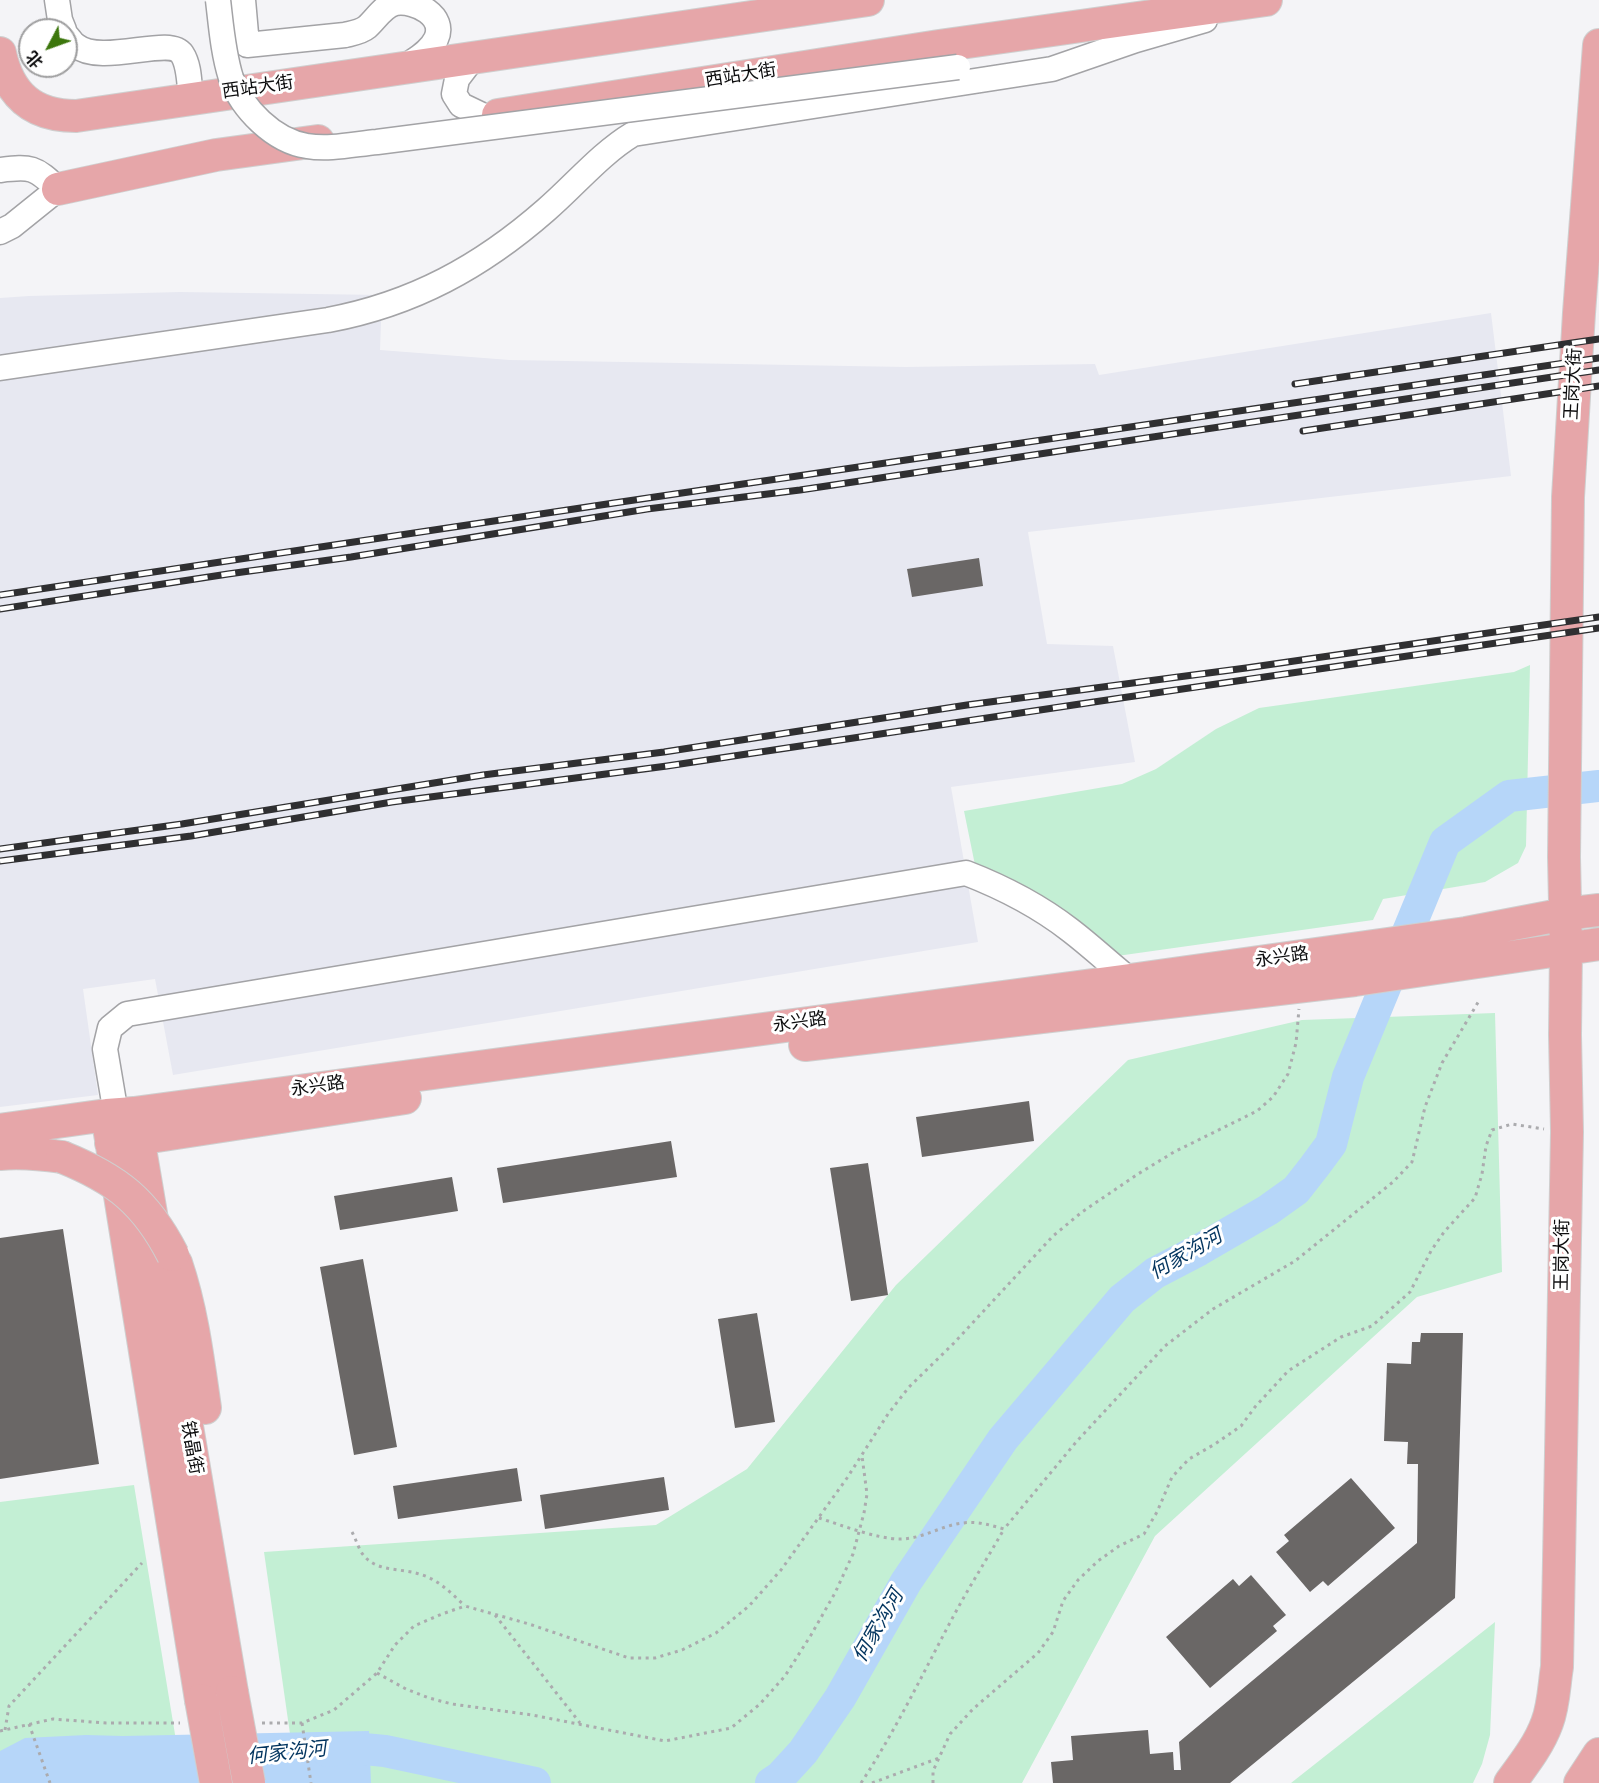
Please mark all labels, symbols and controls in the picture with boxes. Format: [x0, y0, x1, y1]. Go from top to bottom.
north arrow [18, 18, 78, 78]
text: 北 [23, 46, 49, 71]
street label: 西站大街 [704, 61, 778, 93]
street label: 西站大街 [221, 73, 295, 105]
street label: 王岗大街 [1562, 347, 1588, 421]
street label: 永兴路 [1254, 945, 1310, 973]
street label: 永兴路 [772, 1010, 828, 1038]
street label: 永兴路 [290, 1074, 346, 1102]
street label: 王岗大街 [1553, 1219, 1575, 1291]
water label: 何家沟河 [1146, 1226, 1228, 1286]
street label: 铁晶街 [175, 1420, 205, 1476]
water label: 何家沟河 [850, 1586, 910, 1668]
water label: 何家沟河 [246, 1739, 328, 1771]

